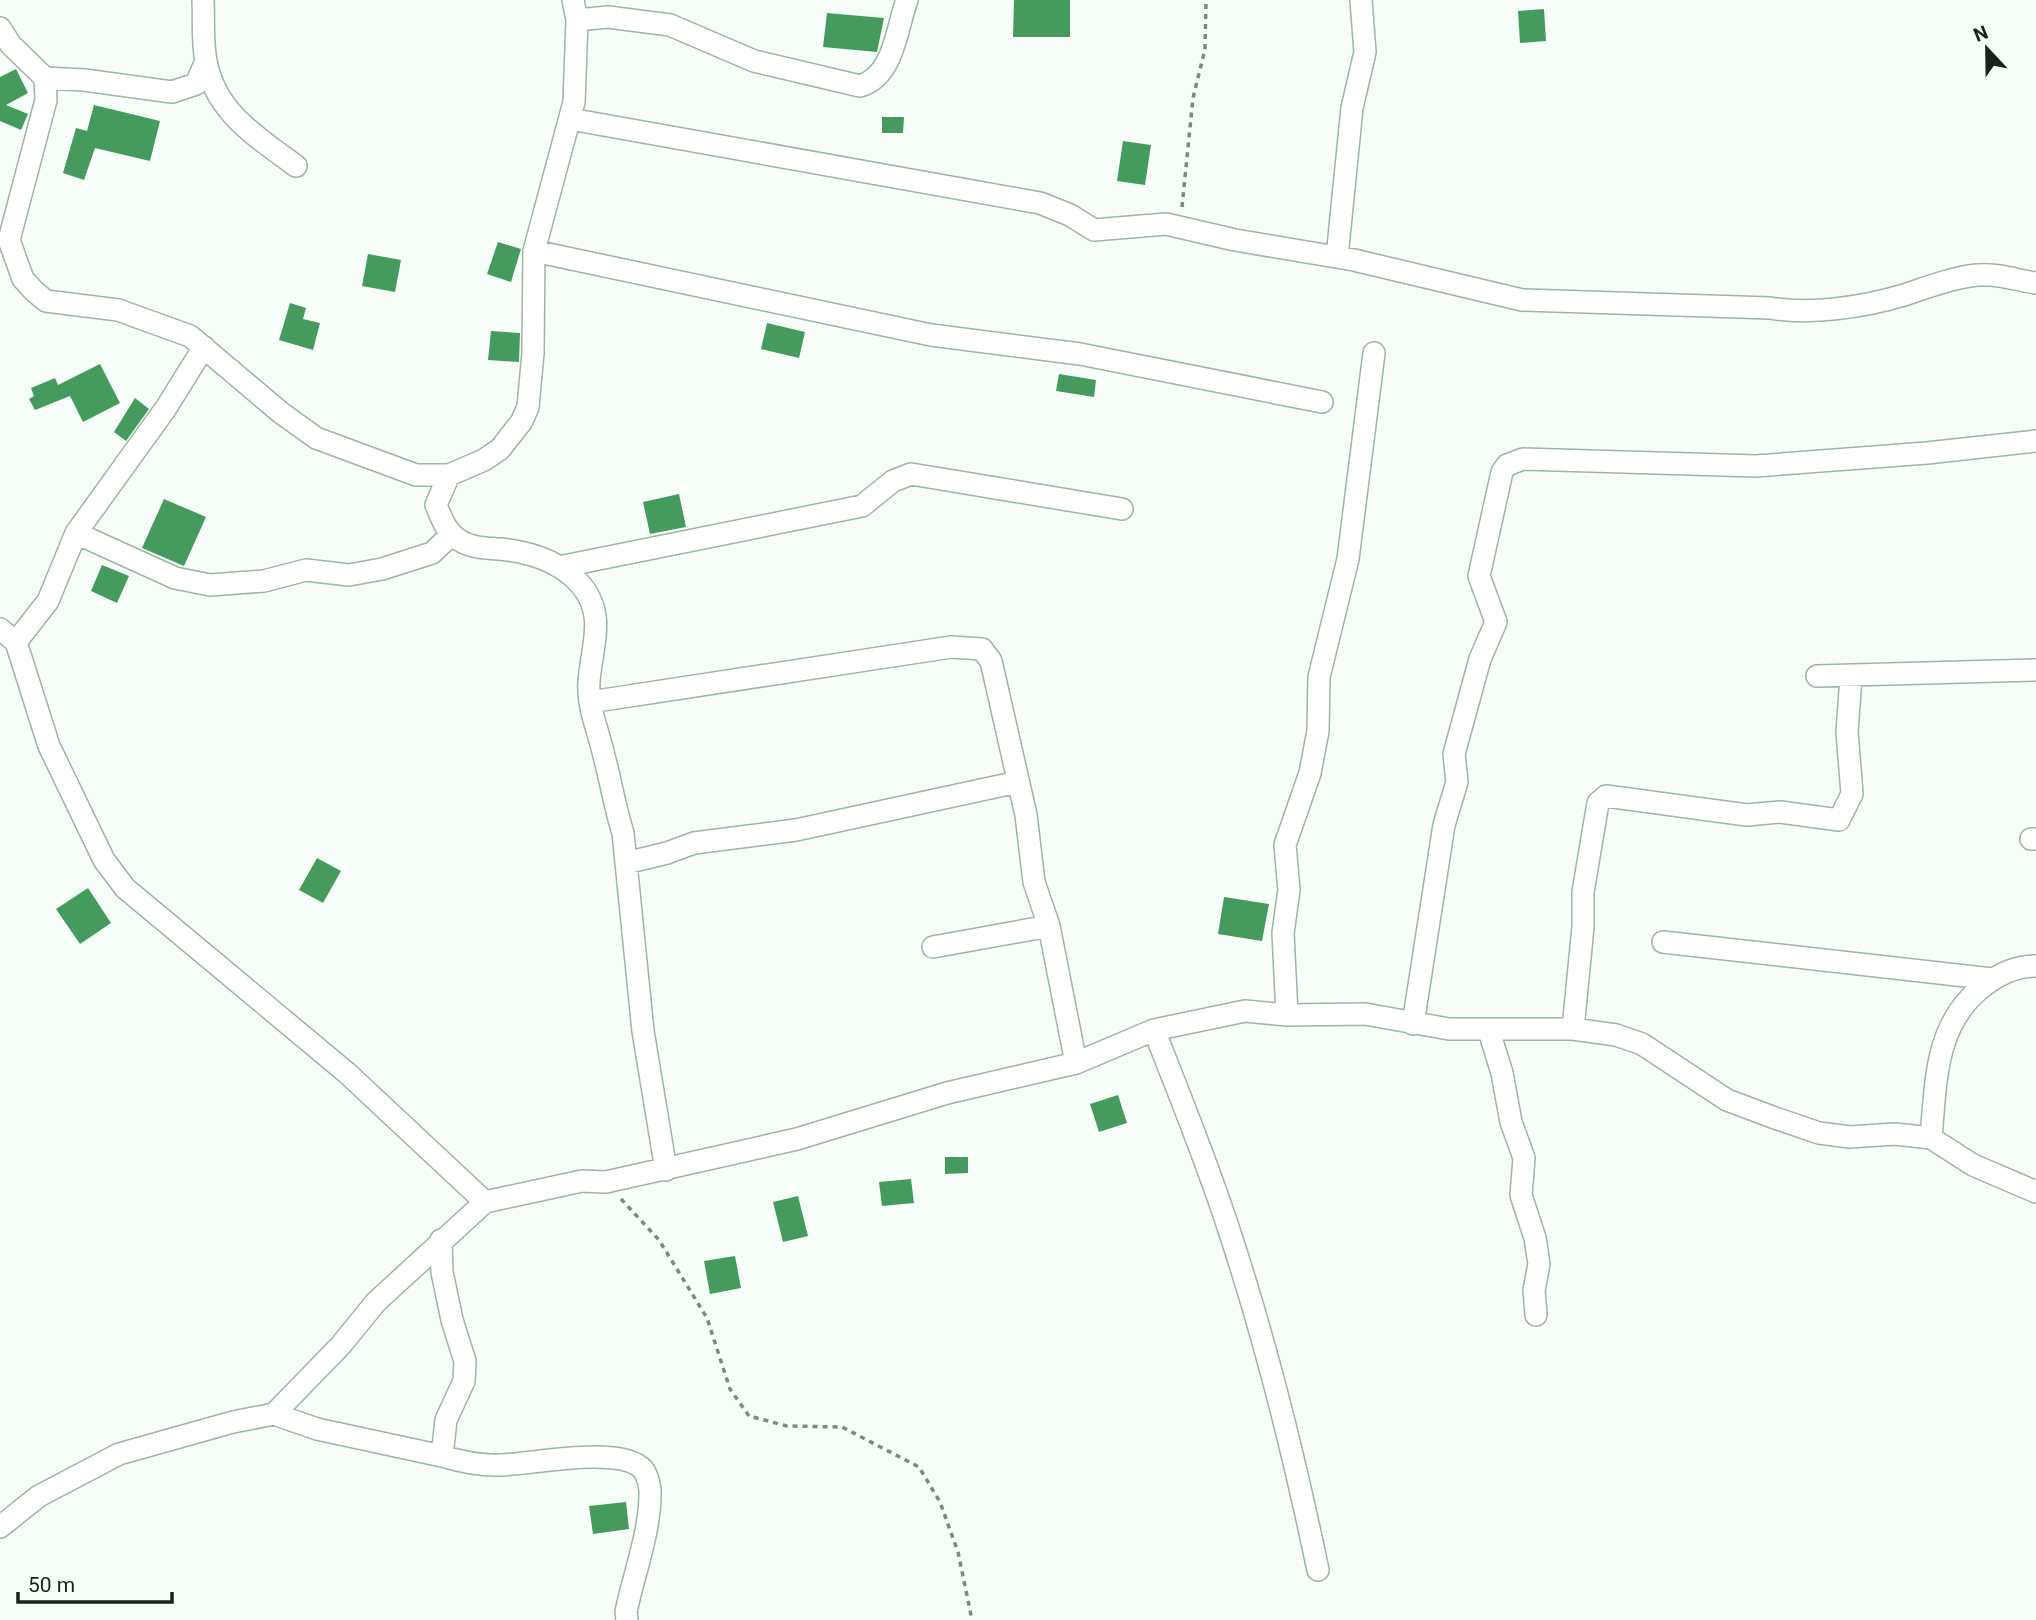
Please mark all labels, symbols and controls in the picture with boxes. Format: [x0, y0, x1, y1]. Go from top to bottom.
north arrow [1952, 14, 2022, 84]
text: N [1970, 21, 1991, 47]
scale bar [18, 1560, 172, 1604]
text: 50 m [28, 1573, 75, 1597]

